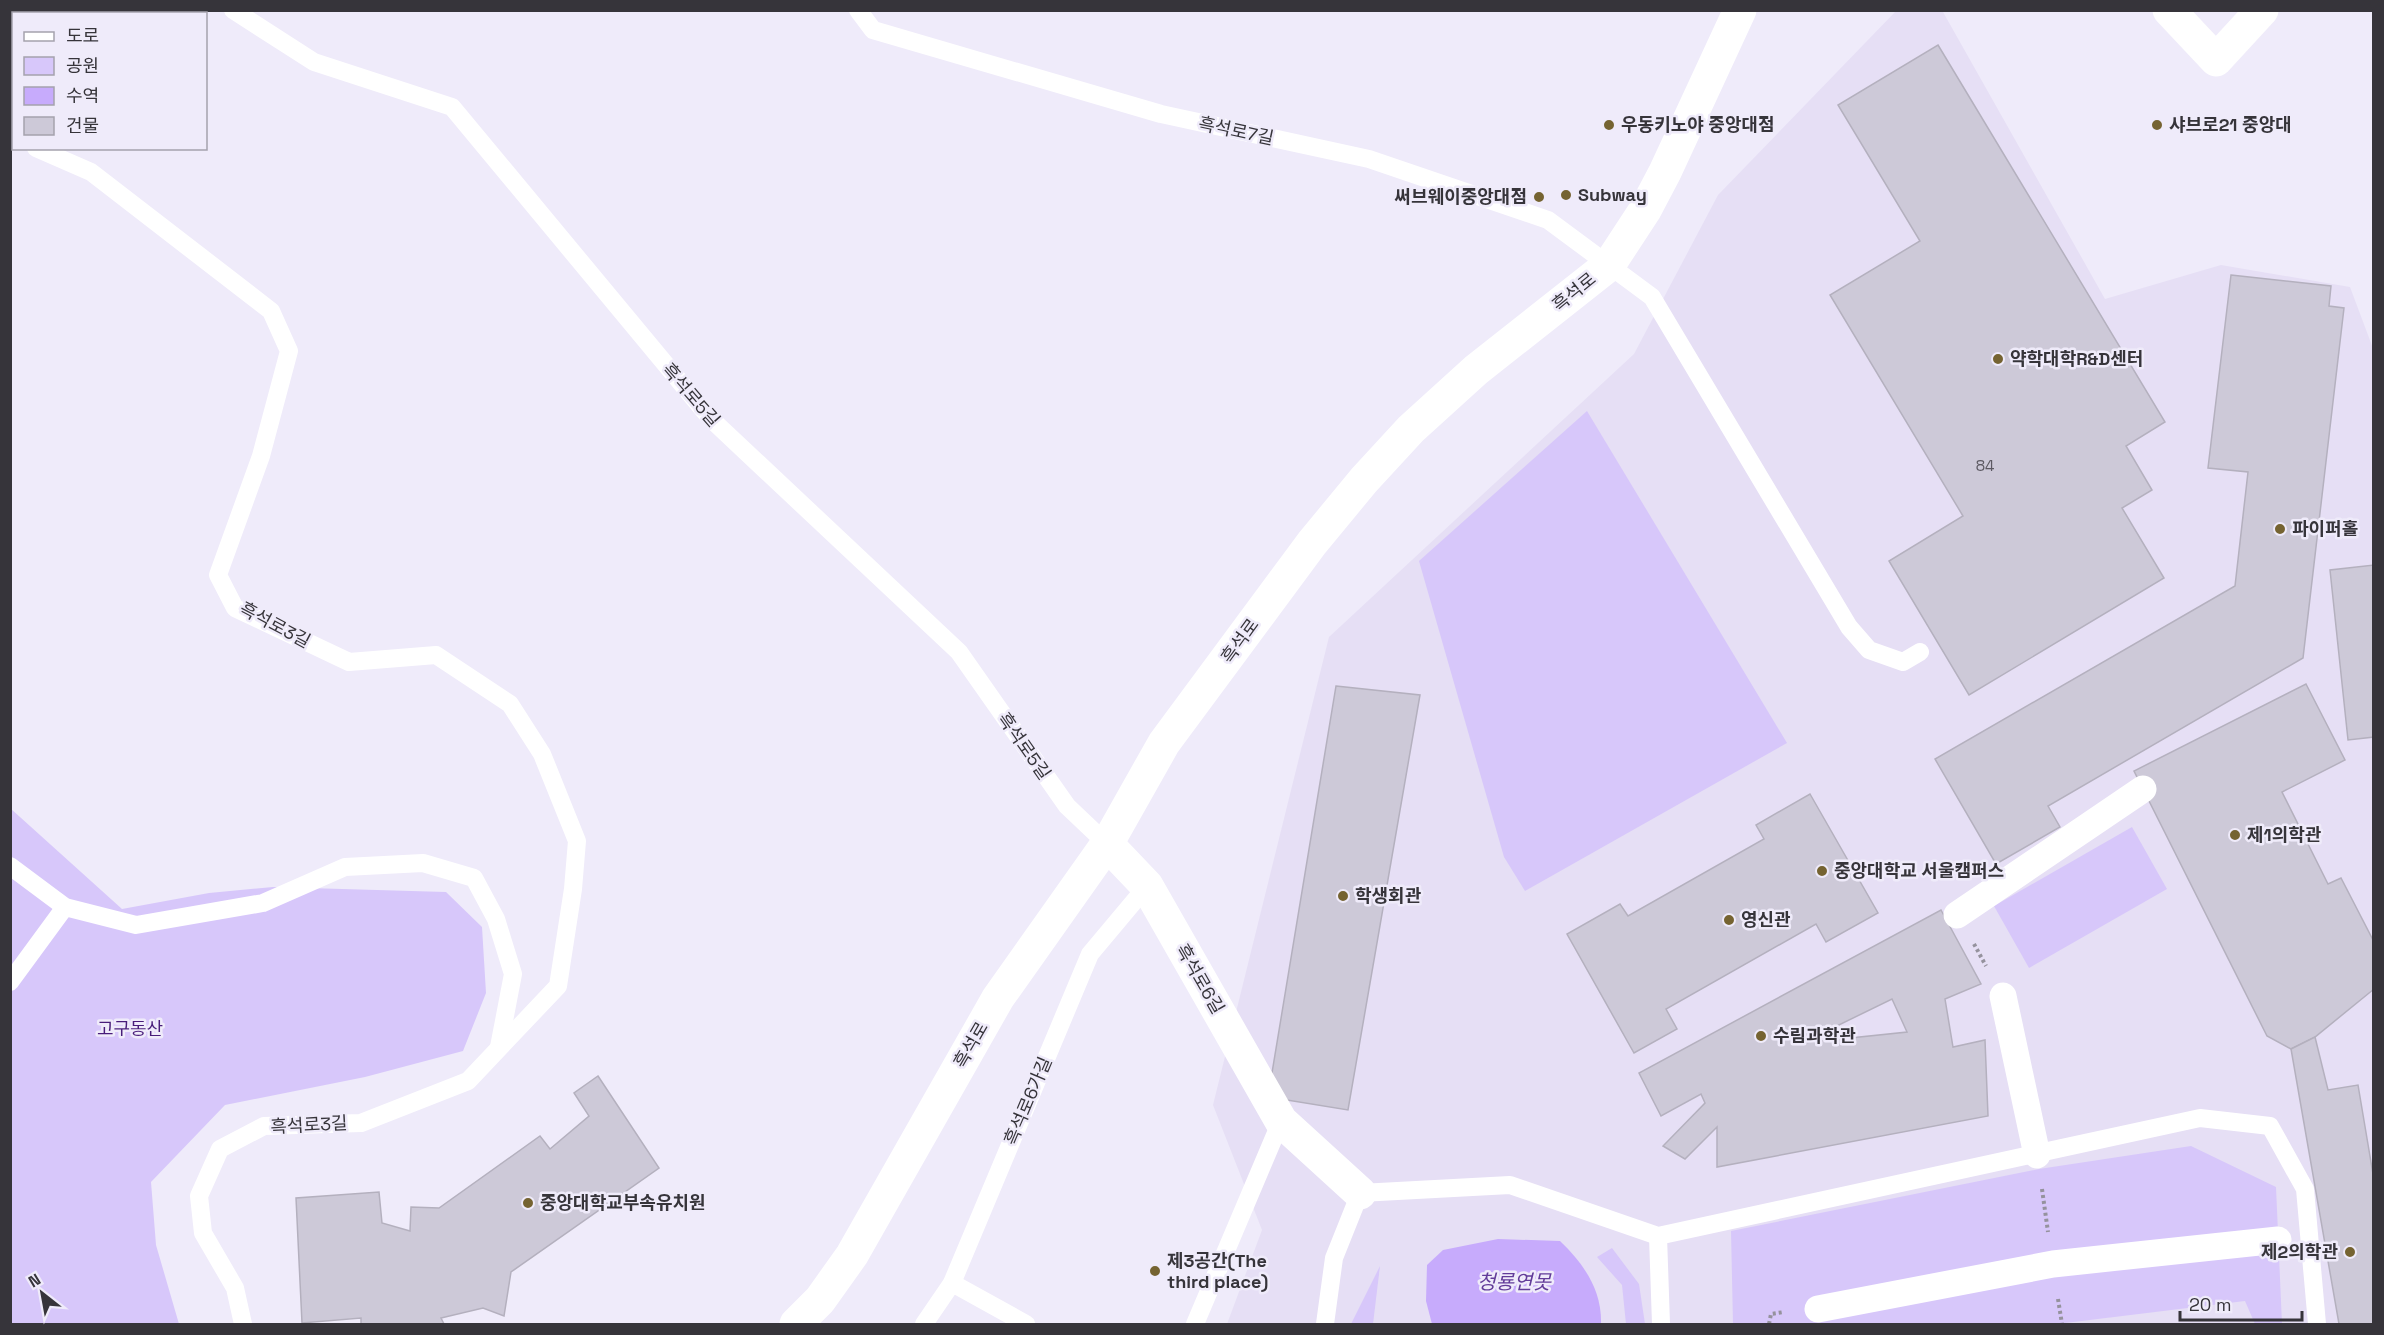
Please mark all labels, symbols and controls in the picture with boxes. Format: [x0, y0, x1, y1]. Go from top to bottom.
legend [12, 12, 207, 150]
text: 도로 [66, 24, 99, 47]
text: 공원 [66, 54, 99, 77]
text: 수역 [66, 84, 99, 107]
street label: 흑석로7길 [1196, 111, 1276, 150]
place label: 우동키노야 중앙대점 [1621, 113, 1775, 136]
place label: 샤브로21 중앙대 [2169, 113, 2292, 136]
text: 건물 [66, 114, 99, 137]
marker: 우동키노야 중앙대점 [1602, 118, 1616, 132]
marker: 샤브로21 중앙대 [2150, 118, 2164, 132]
place label: Subway [1578, 183, 1647, 206]
place label: 써브웨이중앙대점 [1395, 185, 1527, 208]
marker: Subway [1559, 188, 1573, 202]
marker: 써브웨이중앙대점 [1532, 190, 1546, 204]
street label: 흑석로 [1547, 267, 1600, 316]
place label: 약학대학R&D센터 [2010, 347, 2143, 370]
marker: 약학대학R&D센터 [1991, 352, 2005, 366]
street label: 흑석로5길 [657, 358, 725, 431]
house number: 84 [1976, 456, 1994, 475]
place label: 파이퍼홀 [2292, 517, 2358, 540]
marker: 파이퍼홀 [2273, 522, 2287, 536]
street label: 흑석로3길 [236, 596, 315, 653]
street label: 흑석로 [1216, 614, 1264, 668]
street label: 흑석로5길 [993, 708, 1056, 784]
place label: 제1의학관 [2247, 823, 2322, 846]
marker: 제1의학관 [2228, 828, 2242, 842]
place label: 중앙대학교 서울캠퍼스 [1834, 859, 2004, 882]
marker: 중앙대학교 서울캠퍼스 [1815, 864, 1829, 878]
place label: 학생회관 [1355, 884, 1422, 907]
marker: 학생회관 [1336, 889, 1350, 903]
place label: 영신관 [1741, 908, 1791, 931]
marker: 영신관 [1722, 913, 1736, 927]
street label: 흑석로6길 [1171, 940, 1230, 1018]
park label: 고구동산 [97, 1017, 163, 1040]
street label: 흑석로 [948, 1017, 993, 1072]
place label: 수림과학관 [1773, 1024, 1856, 1047]
marker: 수림과학관 [1754, 1029, 1768, 1043]
street label: 흑석로6가길 [999, 1053, 1056, 1148]
street label: 흑석로3길 [270, 1111, 348, 1138]
place label: 중앙대학교부속유치원 [540, 1191, 706, 1214]
marker: 중앙대학교부속유치원 [521, 1196, 535, 1210]
place label: 제2의학관 [2261, 1240, 2338, 1263]
marker: 제2의학관 [2343, 1245, 2357, 1259]
place label: 제3공간(The third place) [1167, 1249, 1268, 1293]
north arrow [12, 1263, 72, 1323]
marker: 제3공간(The third place) [1148, 1264, 1162, 1278]
text: N [25, 1269, 45, 1292]
water label: 청룡연못 [1477, 1269, 1552, 1295]
scale bar [2180, 1284, 2302, 1322]
text: 20 m [2189, 1293, 2232, 1316]

